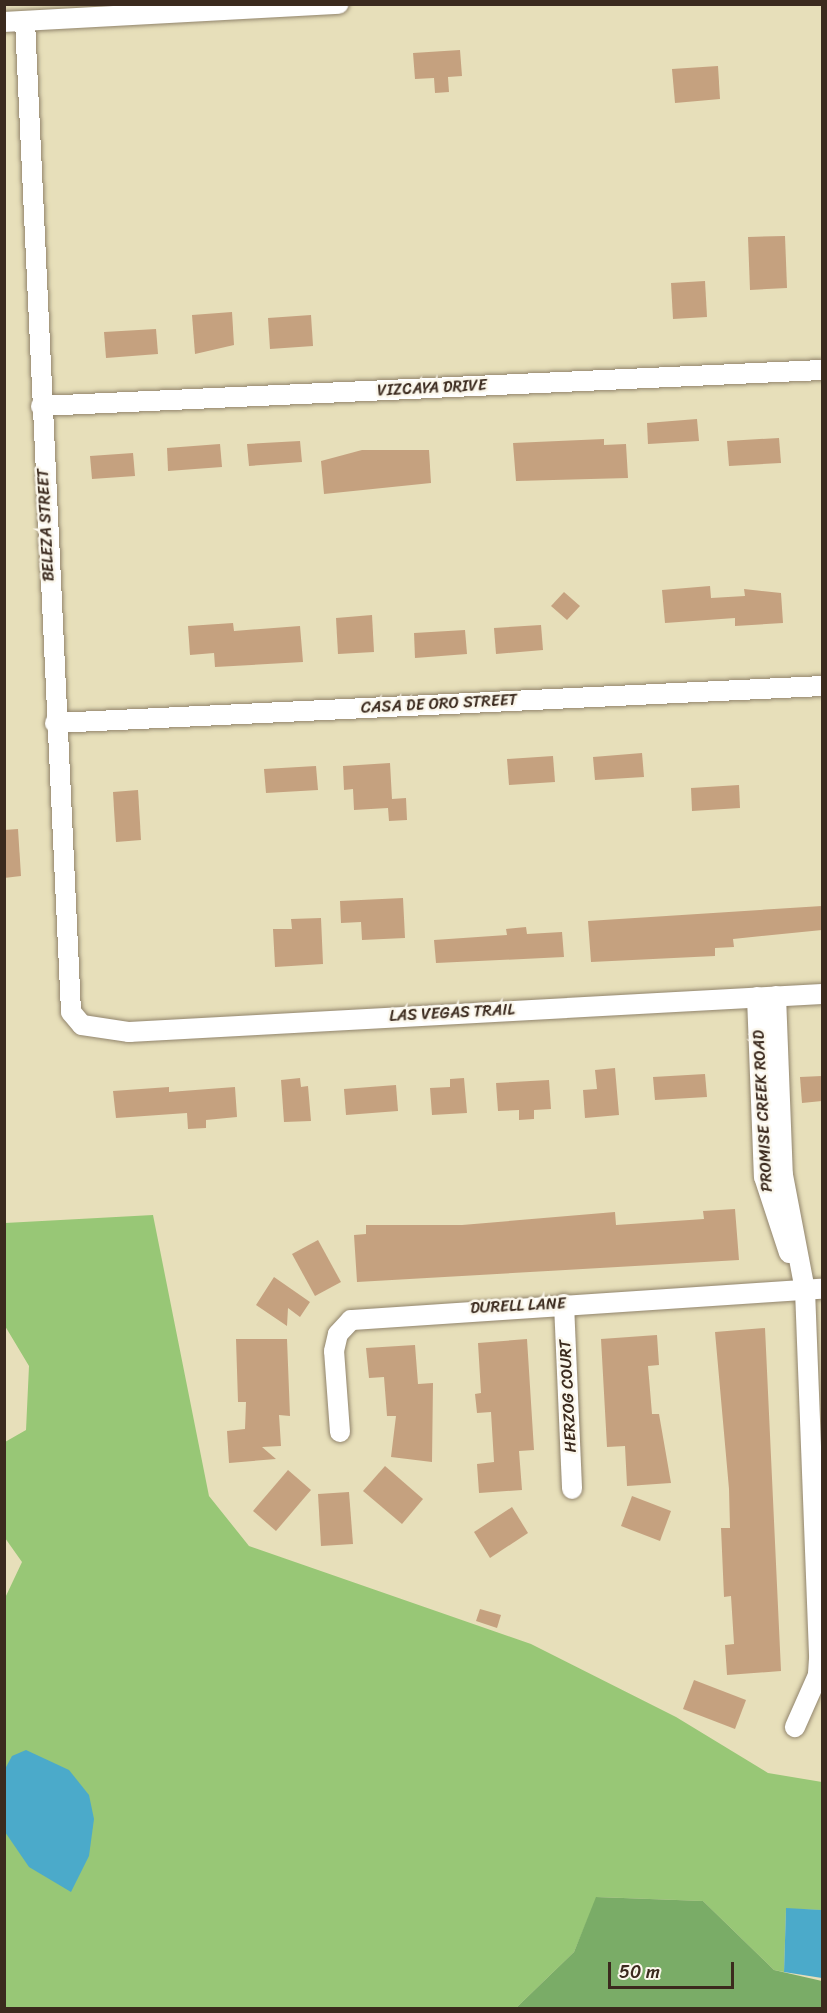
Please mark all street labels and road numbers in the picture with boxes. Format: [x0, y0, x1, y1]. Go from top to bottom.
street label: VIZCAYA DRIVE [377, 376, 487, 400]
street label: BELEZA STREET [33, 468, 59, 582]
street label: CASA DE ORO STREET [360, 690, 518, 718]
street label: LAS VEGAS TRAIL [390, 1000, 514, 1026]
street label: PROMISE CREEK ROAD [749, 1030, 777, 1192]
street label: DURELL LANE [470, 1294, 566, 1318]
street label: HERZOG COURT [555, 1340, 581, 1452]

